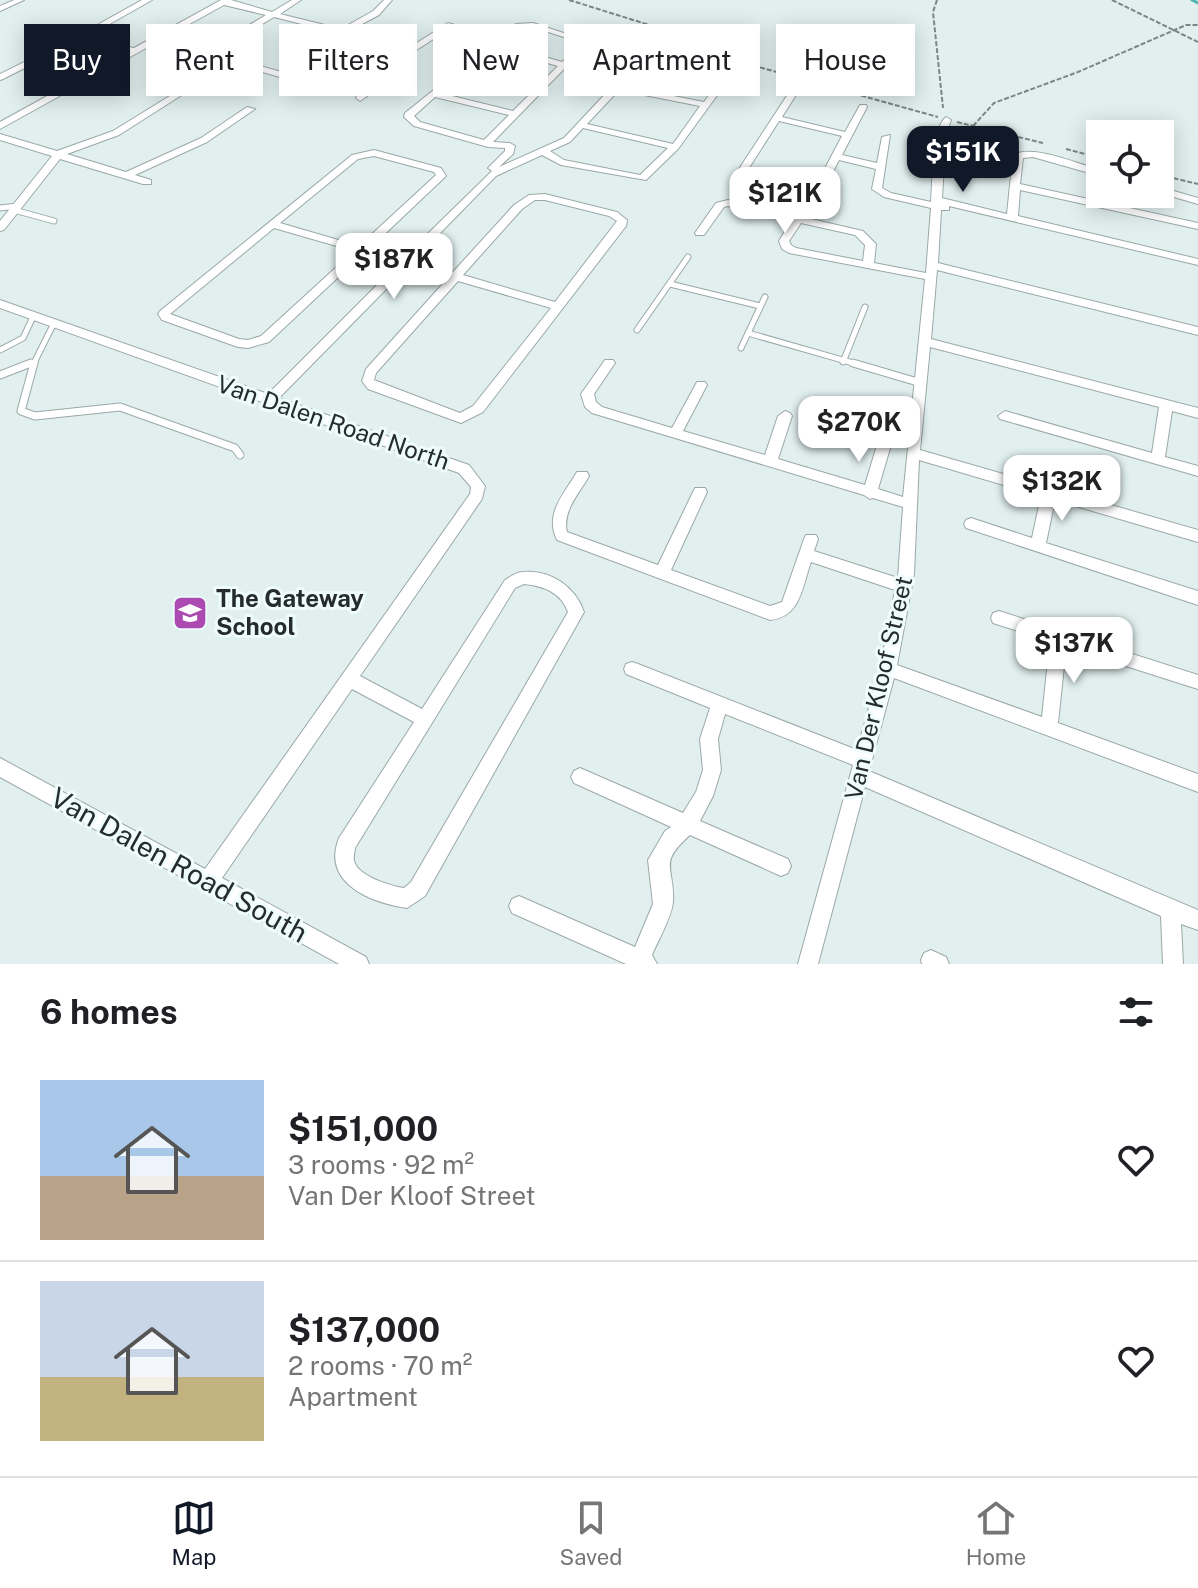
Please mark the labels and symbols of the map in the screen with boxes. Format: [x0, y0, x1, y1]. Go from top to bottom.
pin: $151K [907, 126, 1019, 194]
pin: $121K [729, 167, 841, 235]
pin: $187K [338, 233, 450, 301]
street label: Van Dalen Road North [213, 369, 453, 475]
pin: $270K [803, 396, 915, 464]
pin: $132K [1006, 455, 1118, 523]
street label: Van Der Kloof Street [839, 573, 917, 802]
place label: The Gateway School [216, 584, 364, 640]
school or university icon: The Gateway School [171, 594, 209, 632]
pin: $137K [1018, 617, 1130, 685]
street label: Van Dalen Road South [45, 780, 313, 949]

